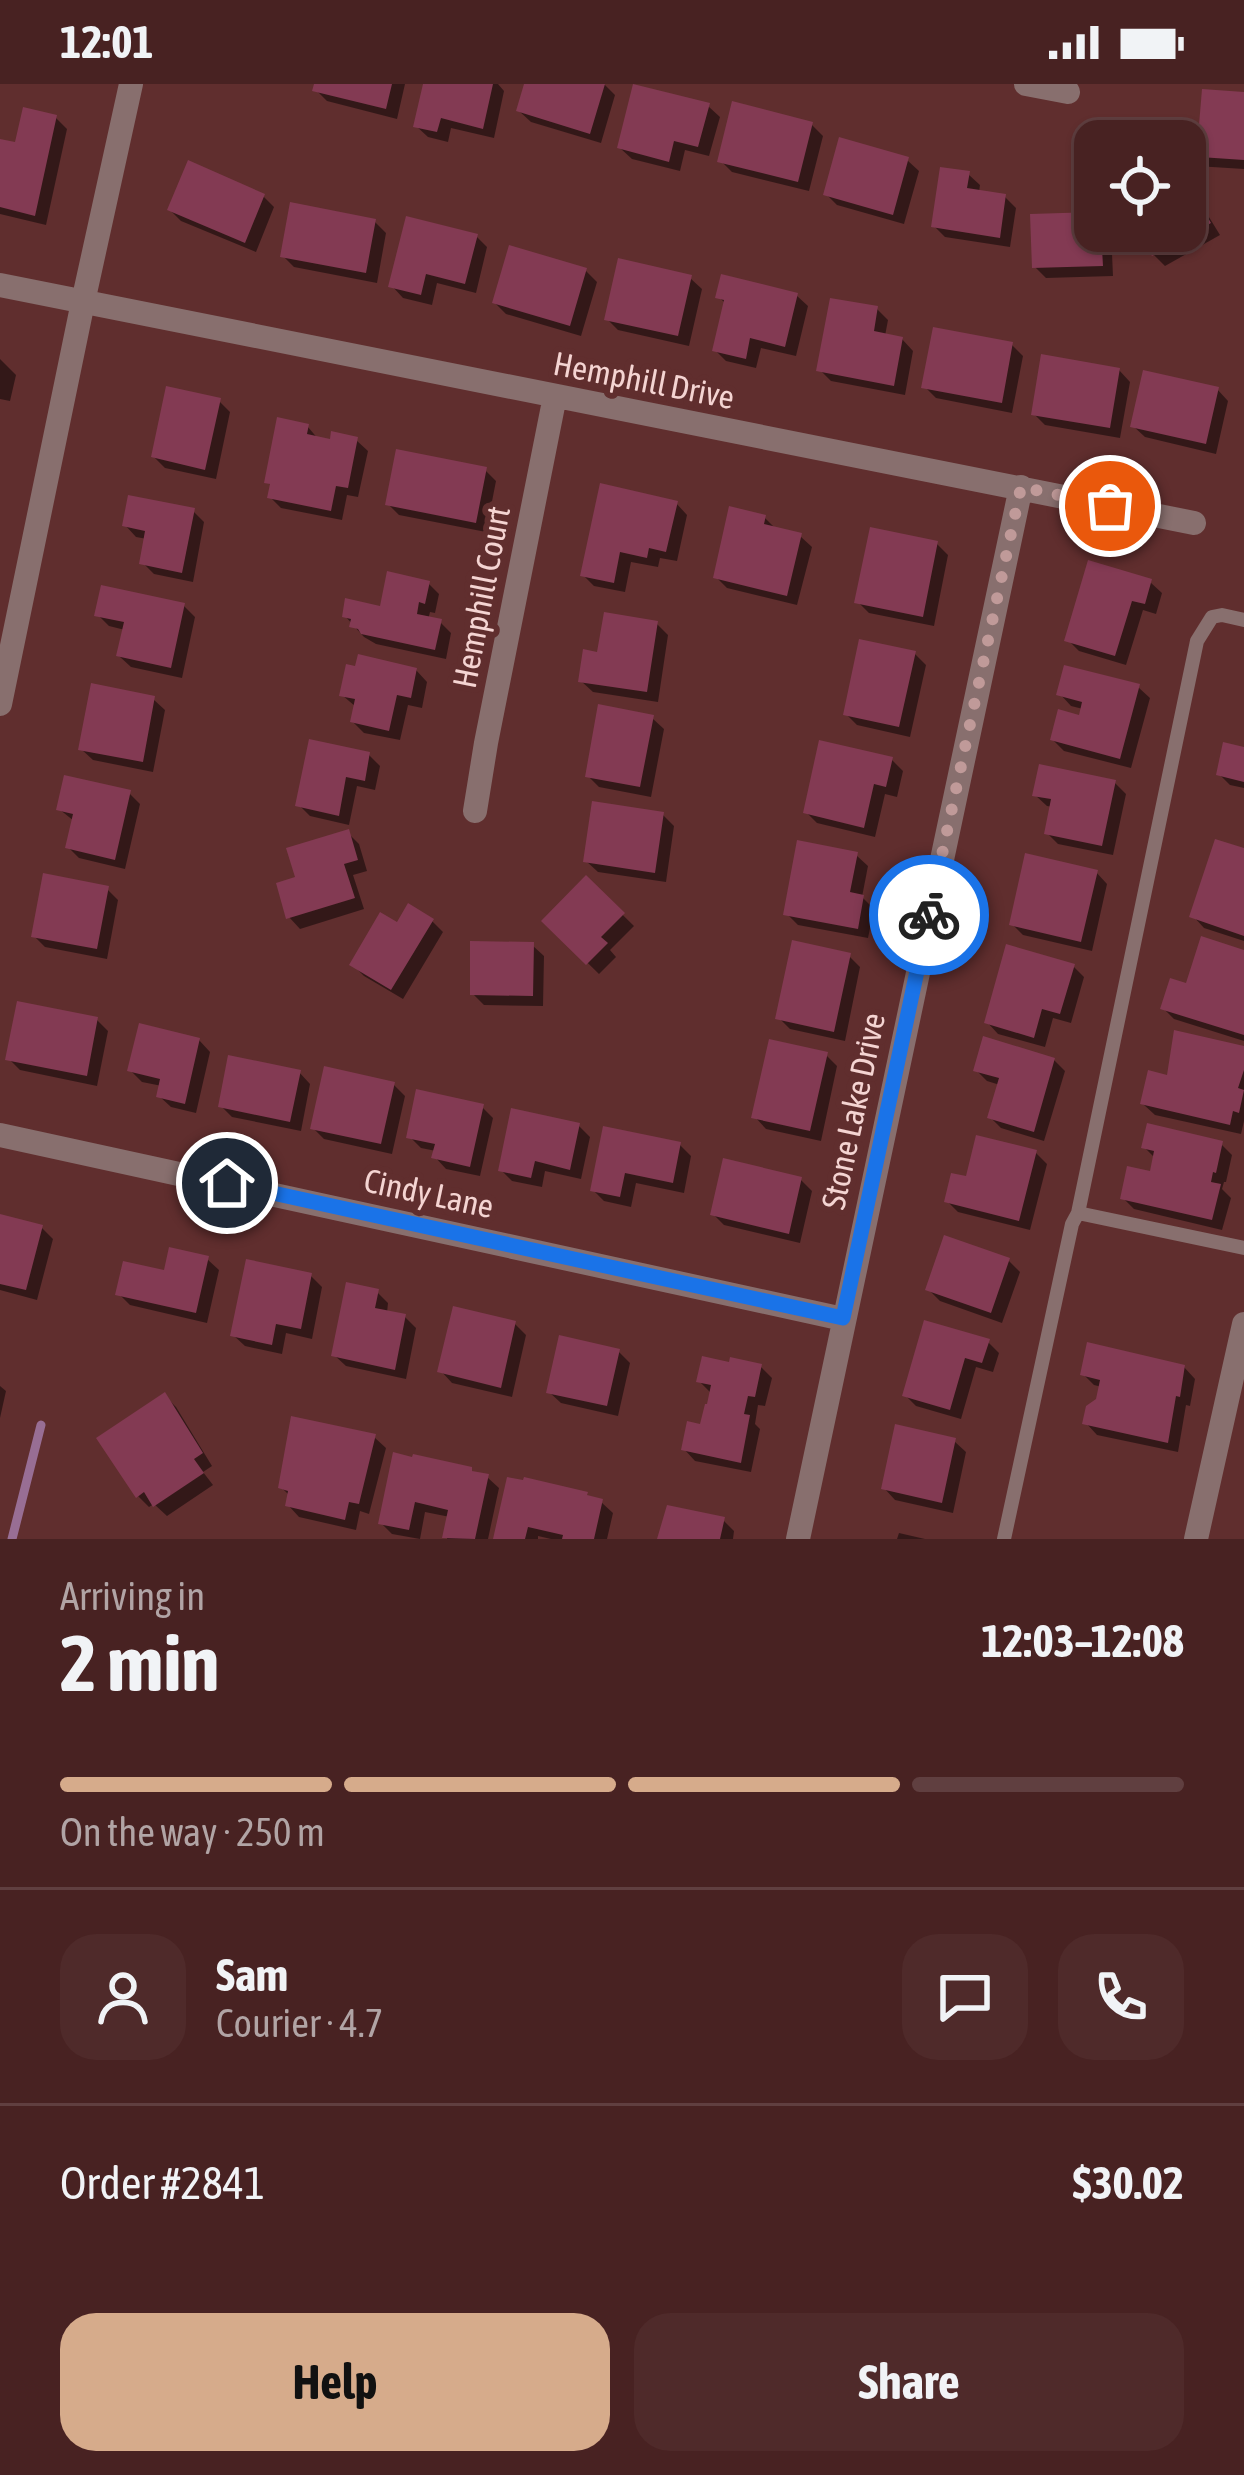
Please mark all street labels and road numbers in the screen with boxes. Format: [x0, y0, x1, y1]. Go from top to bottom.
street label: Hemphill Drive [550, 344, 738, 416]
street label: Hemphill Court [445, 503, 517, 691]
street label: Stone Lake Drive [814, 1009, 892, 1213]
street label: Cindy Lane [361, 1161, 497, 1225]

